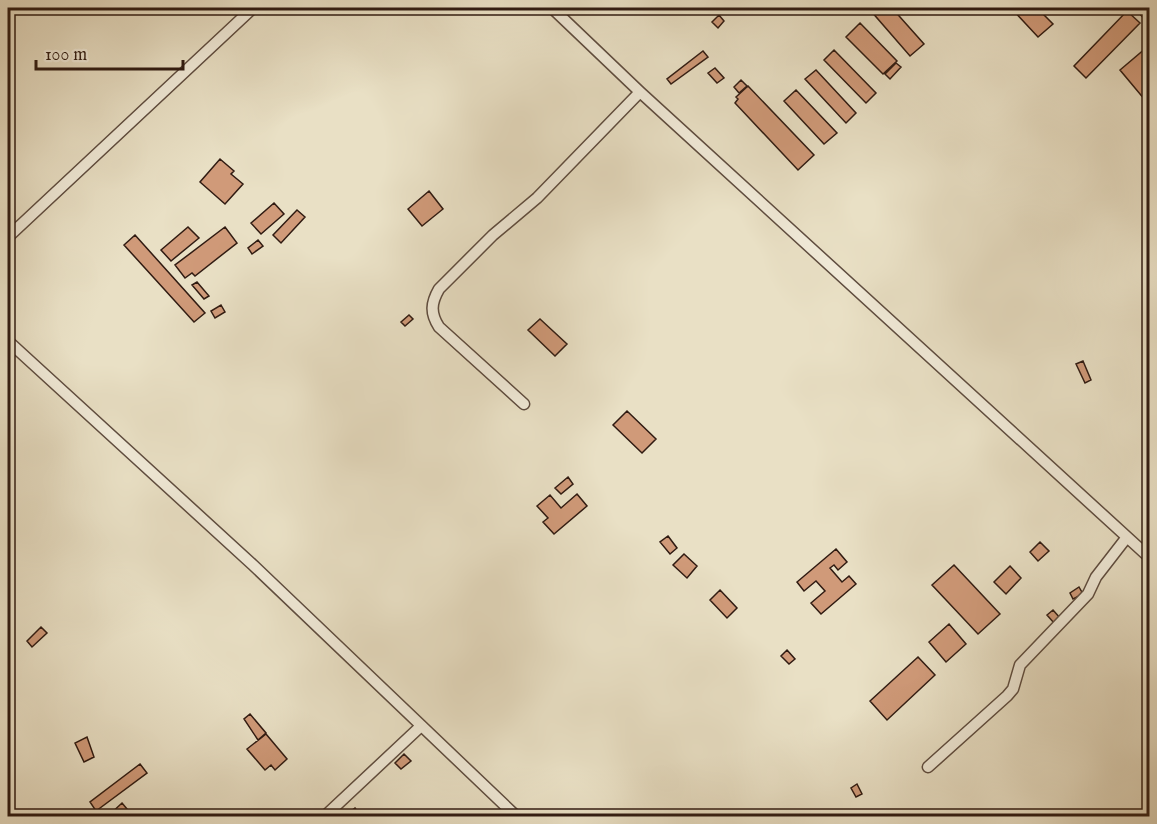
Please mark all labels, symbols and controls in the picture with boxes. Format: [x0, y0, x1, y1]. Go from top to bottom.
scale bar [36, 33, 183, 71]
text: 100 m [45, 44, 87, 67]

